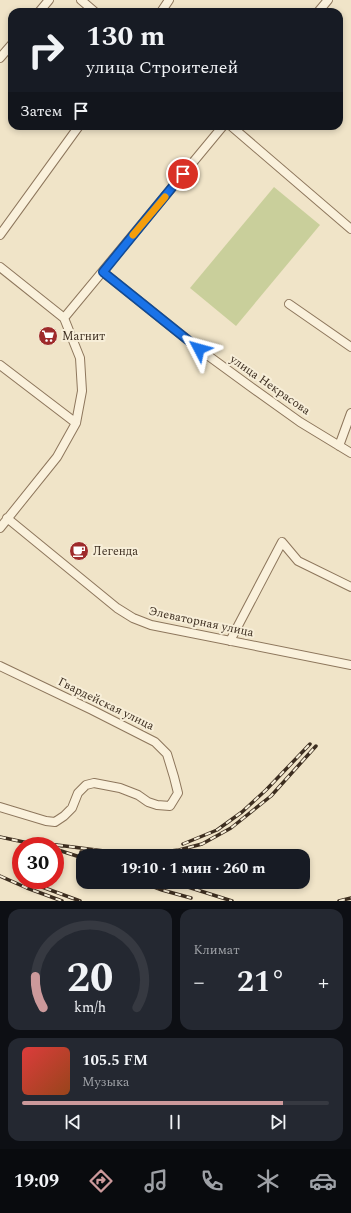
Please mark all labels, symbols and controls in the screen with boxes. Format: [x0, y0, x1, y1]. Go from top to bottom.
text: 130 m [86, 15, 165, 58]
icon: right [20, 24, 72, 76]
text: улица Строителей [86, 54, 238, 81]
text: Затем [20, 100, 62, 123]
icon: arrive [70, 100, 92, 122]
pin [166, 157, 200, 191]
icon: arrive [172, 163, 194, 185]
supermarket icon: Магнит [37, 325, 59, 347]
place label: Магнит [62, 327, 105, 346]
position arrow [178, 328, 220, 370]
street label: улица Некрасова [225, 349, 314, 420]
cafe icon: Легенда [68, 540, 90, 562]
place label: Легенда [93, 542, 138, 561]
street label: Элеваторная улица [147, 602, 255, 642]
street label: Гвардейская улица [55, 672, 157, 736]
speed limit sign: 30 [12, 837, 64, 889]
text: 19:10 · 1 мин · 260 m [121, 857, 265, 880]
text: Климат [194, 940, 240, 960]
text: 20 [66, 946, 113, 1009]
text: 21° [237, 959, 286, 1005]
text: − [194, 966, 205, 999]
text: + [318, 966, 329, 999]
text: km/h [74, 996, 106, 1018]
text: 105.5 FM [82, 1049, 148, 1072]
text: Музыка [82, 1072, 129, 1092]
icon: previous [62, 1111, 84, 1133]
icon: pause [164, 1111, 186, 1133]
icon: next [267, 1111, 289, 1133]
icon: directions [87, 1167, 115, 1195]
icon: music [142, 1167, 170, 1195]
icon: phone [198, 1167, 226, 1195]
icon: climate [254, 1167, 282, 1195]
icon: car [309, 1167, 337, 1195]
text: 19:09 [14, 1168, 59, 1195]

